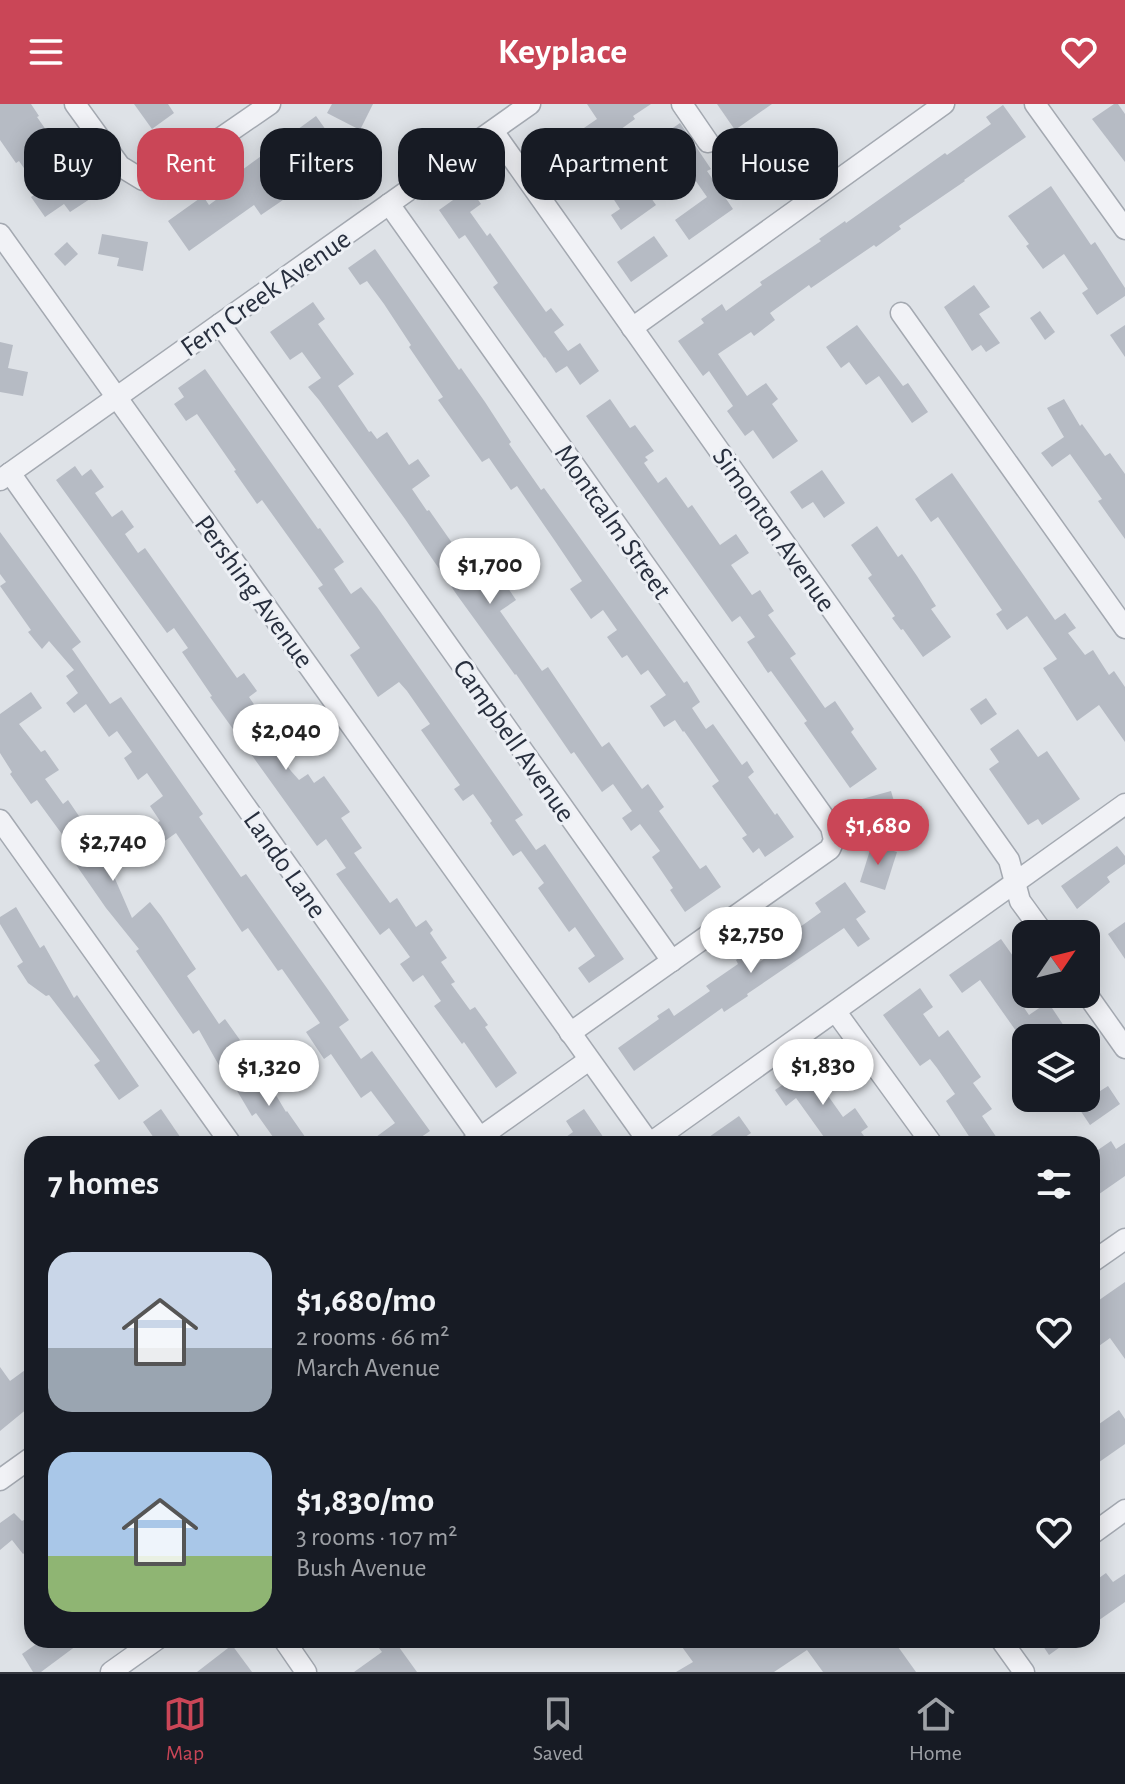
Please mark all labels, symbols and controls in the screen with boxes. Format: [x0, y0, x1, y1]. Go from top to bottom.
icon: menu [24, 30, 68, 74]
icon: heart [1057, 30, 1101, 74]
text: Keyplace [498, 34, 627, 70]
chip: Buy [24, 128, 121, 200]
chip: Rent [137, 128, 244, 200]
chip: Filters [260, 128, 382, 200]
chip: New [398, 128, 505, 200]
chip: Apartment [521, 128, 696, 200]
chip: House [712, 128, 838, 200]
street label: Fern Creek Avenue [176, 225, 356, 362]
street label: Montcalm Street [549, 440, 676, 604]
street label: Simonton Avenue [707, 443, 840, 617]
street label: Pershing Avenue [189, 511, 318, 674]
pin: $1,700 [425, 538, 555, 606]
text: $1,700 [457, 551, 523, 577]
street label: Campbell Avenue [447, 655, 580, 828]
pin: $2,040 [221, 704, 351, 772]
text: $2,040 [251, 717, 321, 743]
pin: $1,680 [813, 799, 943, 867]
street label: Lando Lane [238, 807, 331, 924]
text: $1,680 [845, 812, 911, 838]
pin: $2,740 [48, 815, 178, 883]
text: $2,740 [79, 828, 147, 854]
pin: $2,750 [686, 907, 816, 975]
text: $2,750 [718, 920, 784, 946]
north arrow [1012, 920, 1100, 1008]
map controls [1012, 920, 1100, 1112]
button: layers [1012, 1024, 1100, 1112]
pin: $1,830 [758, 1039, 888, 1107]
pin: $1,320 [204, 1040, 334, 1108]
text: $1,830 [791, 1052, 855, 1078]
text: $1,320 [237, 1053, 301, 1079]
icon: filters [1032, 1162, 1076, 1206]
text: 7 homes [48, 1167, 159, 1201]
icon: home [112, 1284, 208, 1380]
text: $1,680/mo [296, 1284, 436, 1318]
icon: heart [1032, 1310, 1076, 1354]
text: 2 rooms · 66 m² [296, 1324, 449, 1350]
text: March Avenue [296, 1355, 440, 1381]
icon: home [112, 1484, 208, 1580]
text: $1,830/mo [296, 1484, 434, 1518]
icon: heart [1032, 1510, 1076, 1554]
text: 3 rooms · 107 m² [296, 1524, 457, 1550]
text: Bush Avenue [296, 1555, 426, 1581]
tab: Map [163, 1692, 207, 1766]
tab: Saved [533, 1692, 583, 1766]
tab: Home [909, 1692, 962, 1766]

